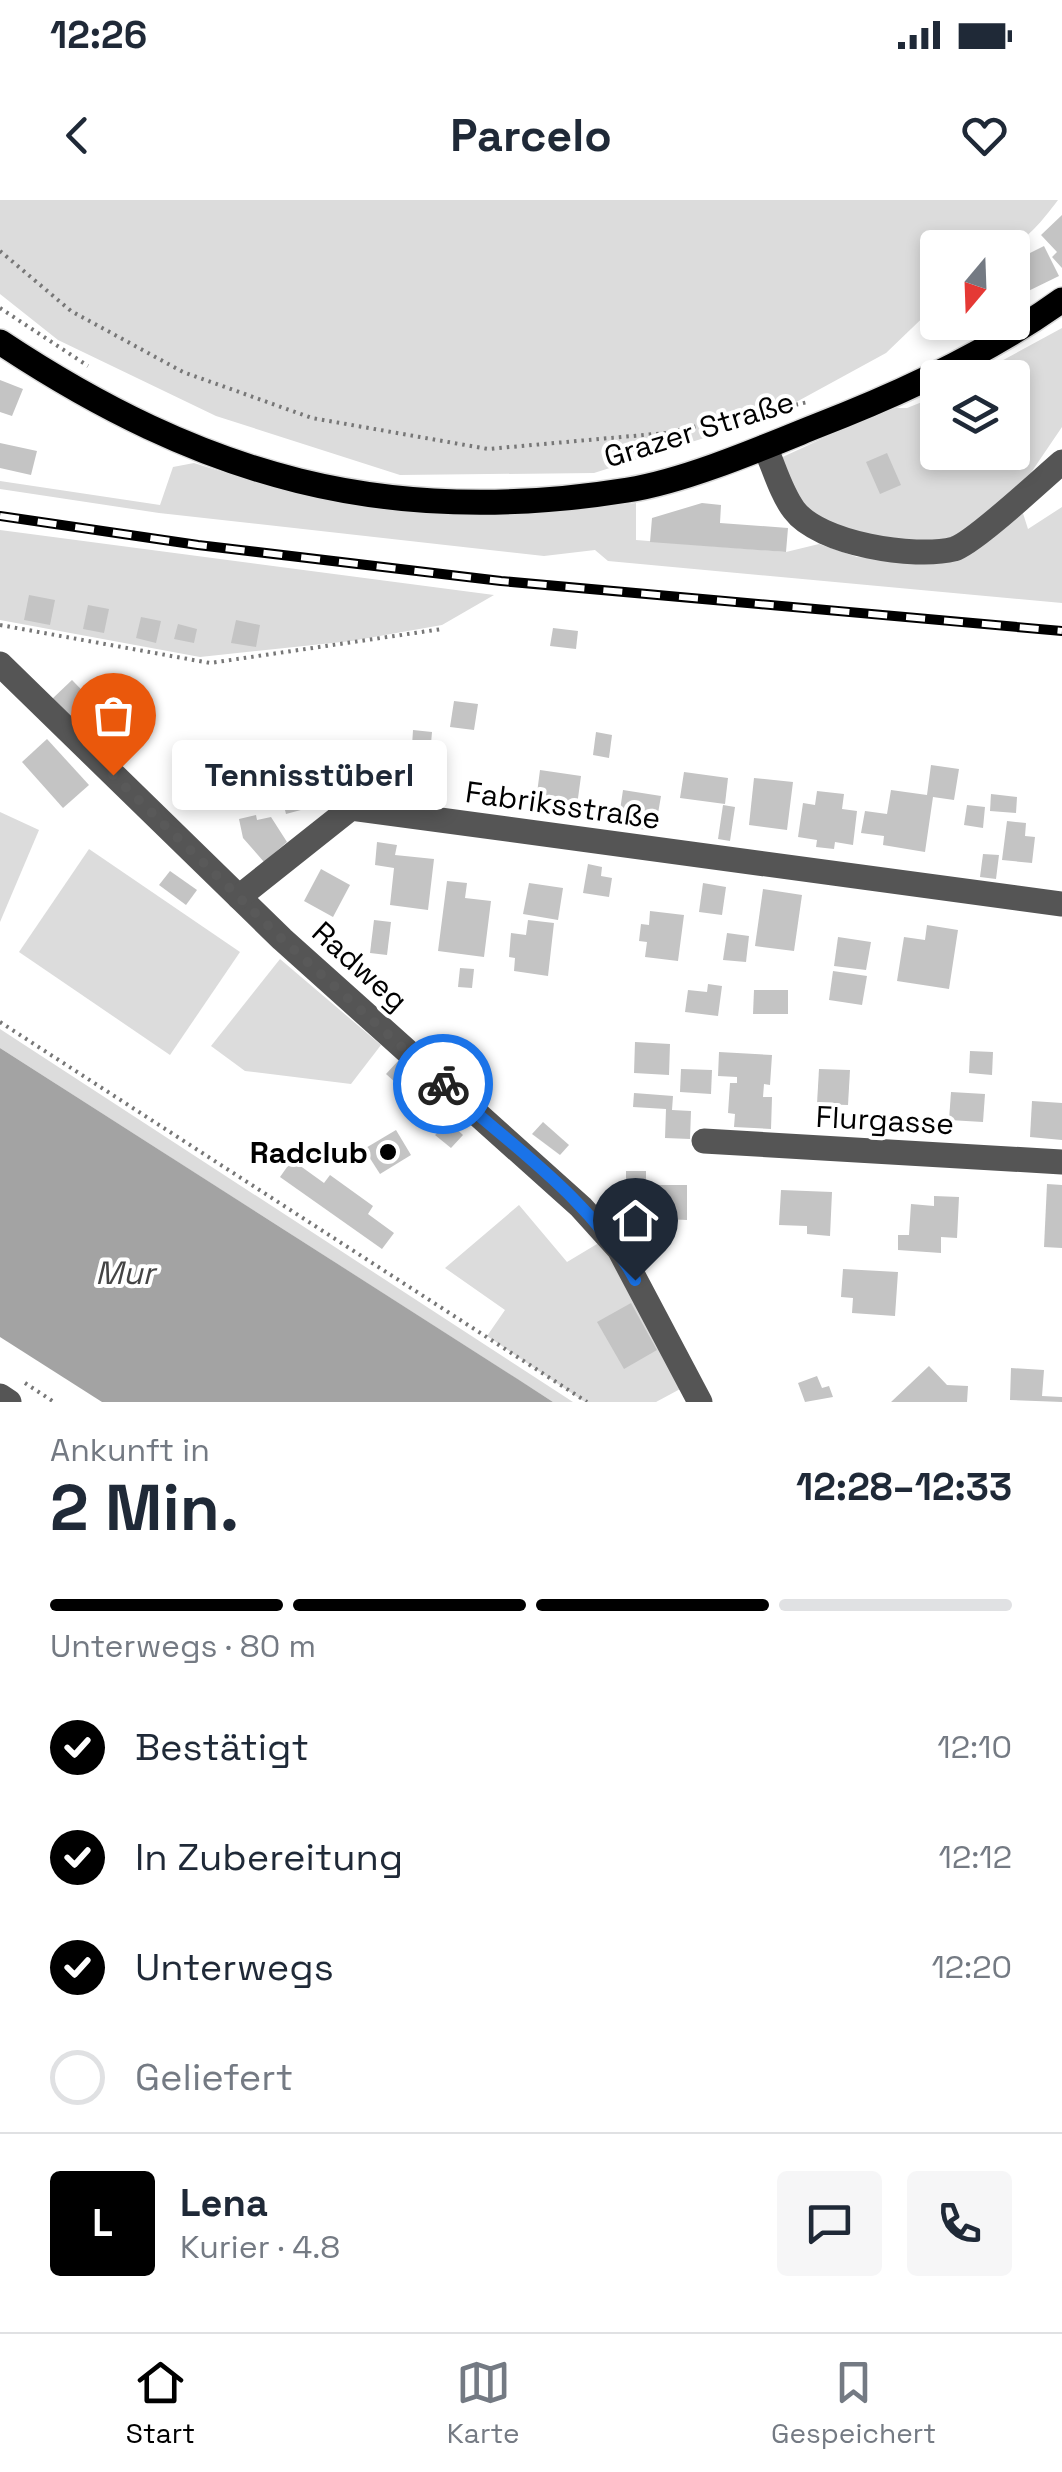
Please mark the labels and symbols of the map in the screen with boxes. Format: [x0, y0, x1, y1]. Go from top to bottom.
north arrow [920, 230, 1030, 340]
street label: Grazer Straße [599, 382, 799, 476]
pin [71, 673, 156, 776]
callout: Tennisstüberl [173, 740, 448, 810]
street label: Fabriksstraße [463, 772, 663, 838]
street label: Radweg [304, 913, 416, 1019]
courier [393, 1034, 493, 1134]
street label: Flurgasse [815, 1097, 955, 1143]
place label: Radclub [250, 1133, 368, 1172]
marker: Radclub [377, 1141, 399, 1163]
pin [593, 1178, 678, 1281]
water label: Mur [95, 1253, 158, 1293]

